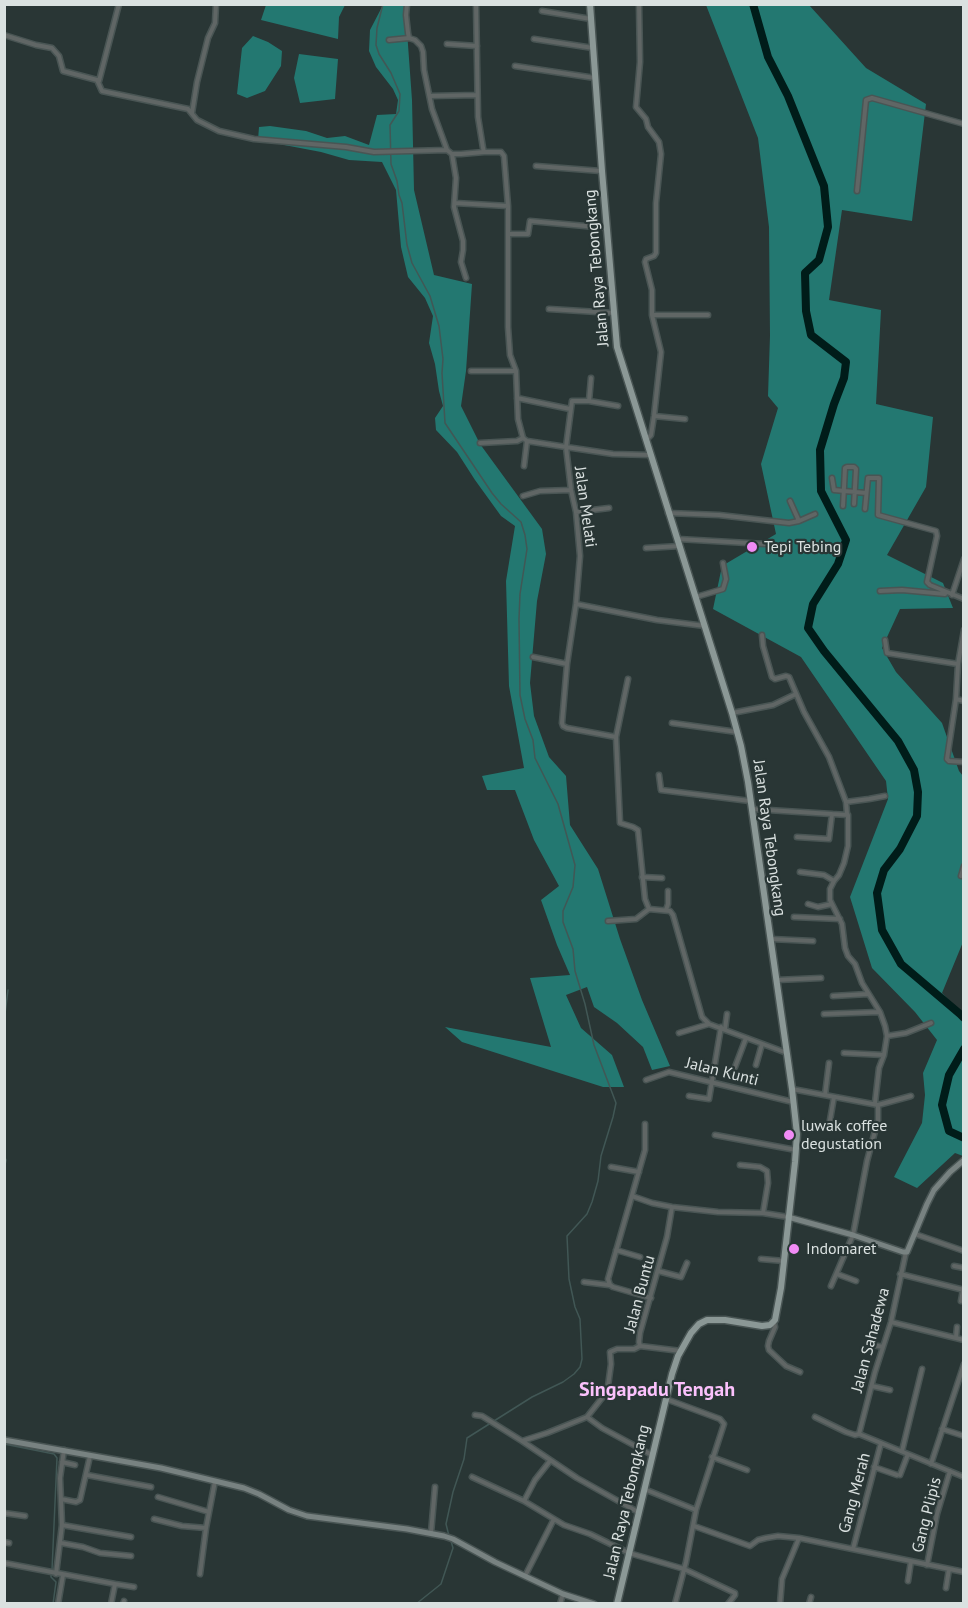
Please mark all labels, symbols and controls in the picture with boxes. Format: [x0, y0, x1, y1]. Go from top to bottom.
street label: Jalan Raya Tebongkang [581, 189, 613, 347]
street label: Jalan Melati [570, 465, 600, 549]
place label: Tepi Tebing [764, 537, 841, 557]
marker: Tepi Tebing [745, 540, 759, 554]
street label: Jalan Raya Tebongkang [749, 759, 789, 917]
street label: Jalan Kunti [683, 1054, 761, 1090]
place label: luwak coffee degustation [801, 1116, 887, 1154]
marker: luwak coffee degustation [782, 1128, 796, 1142]
place label: Indomaret [806, 1239, 877, 1259]
marker: Indomaret [787, 1242, 801, 1256]
street label: Jalan Buntu [621, 1253, 659, 1335]
street label: Jalan Sahadewa [848, 1286, 894, 1394]
district label: Singapadu Tengah [579, 1378, 735, 1402]
street label: Jalan Raya Tebongkang [600, 1423, 654, 1581]
street label: Gang Merah [835, 1451, 875, 1535]
street label: Gang Plipis [908, 1475, 946, 1555]

